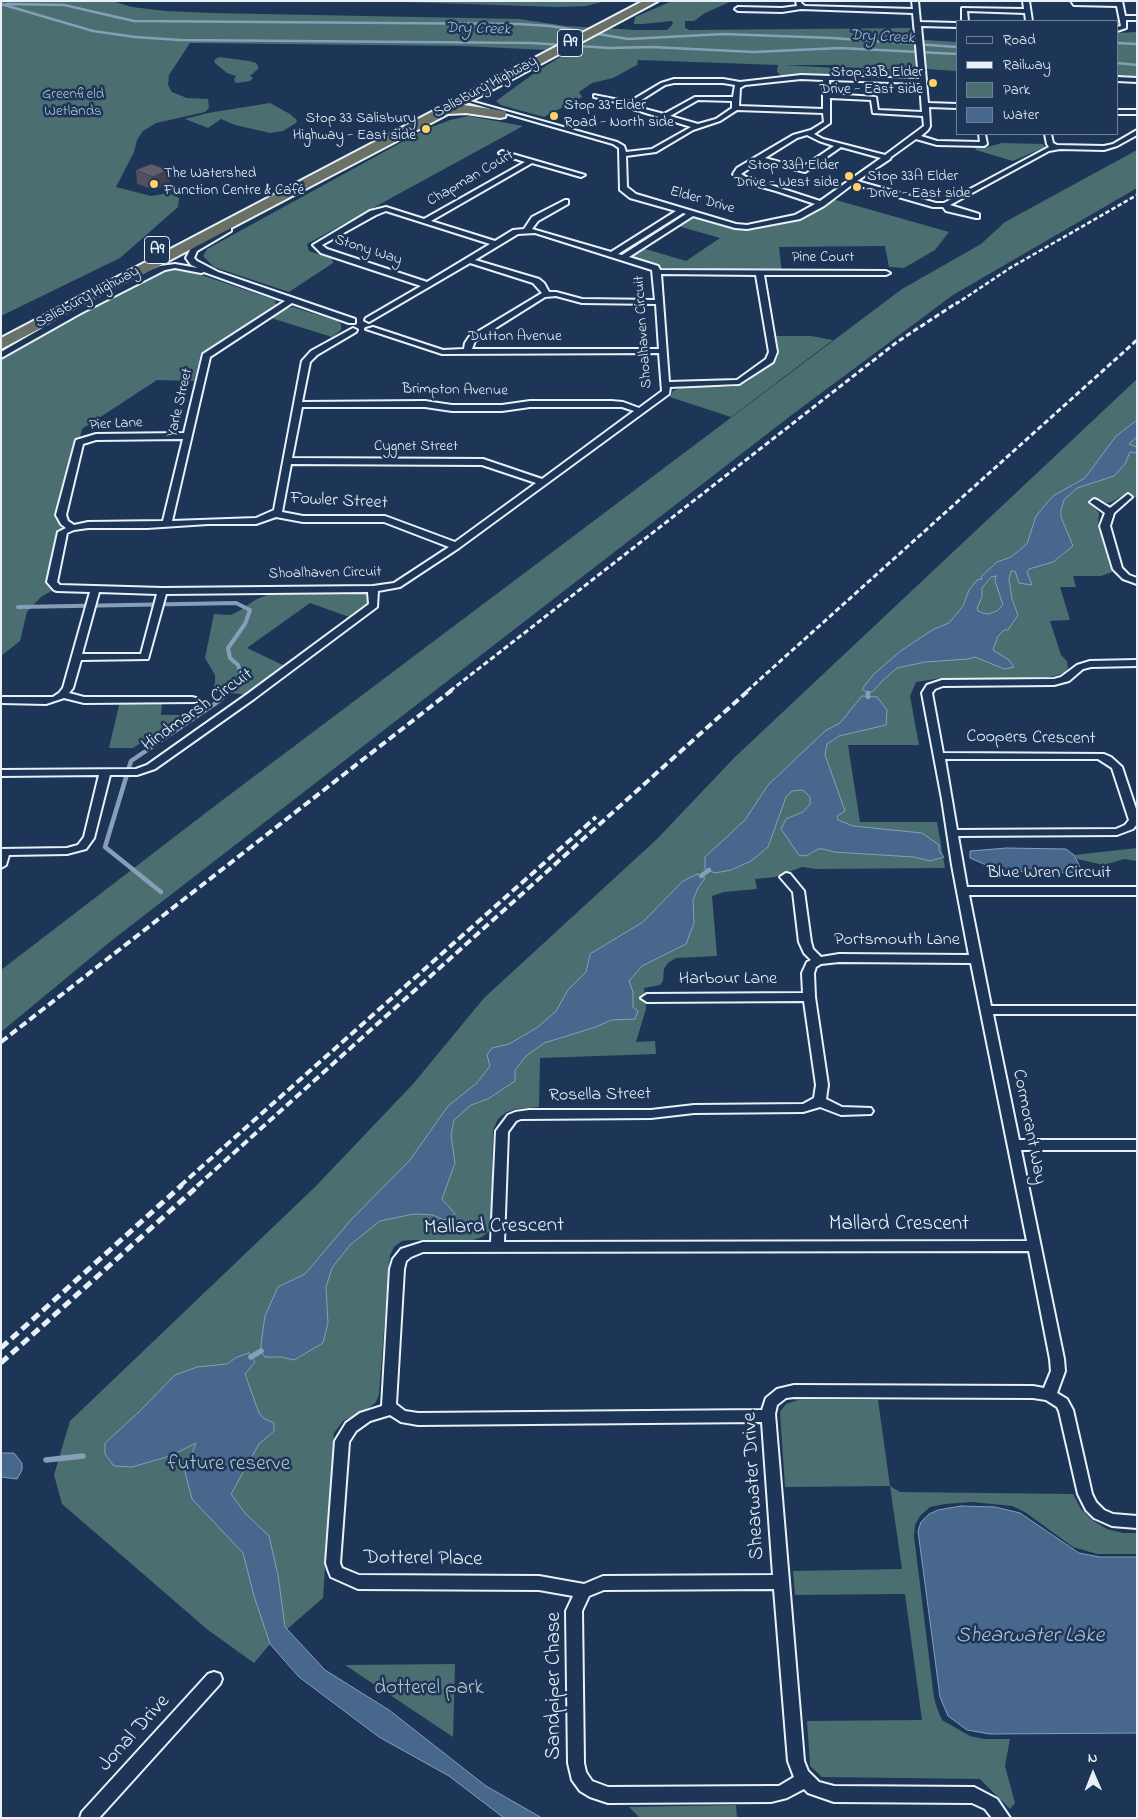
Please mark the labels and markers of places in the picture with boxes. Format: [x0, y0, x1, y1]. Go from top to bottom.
place label: Stop 33B Elder Drive - East side [819, 65, 923, 100]
marker: Stop 33B Elder Drive - East side [927, 77, 939, 89]
place label: Stop 33 Elder Road - North side [564, 98, 674, 133]
marker: Stop 33 Elder Road - North side [548, 110, 560, 122]
place label: Stop 33 Salisbury Highway - East side [293, 111, 416, 146]
marker: Stop 33 Salisbury Highway - East side [420, 123, 432, 135]
place label: Stop 33A Elder Drive - West side [734, 158, 839, 193]
place label: The Watershed Function Centre & Café [164, 166, 304, 201]
place label: Stop 33A Elder Drive - East side [867, 169, 971, 204]
marker: Stop 33A Elder Drive - West side [843, 170, 855, 182]
marker: The Watershed Function Centre & Café [148, 178, 160, 190]
marker: Stop 33A Elder Drive - East side [851, 181, 863, 193]

